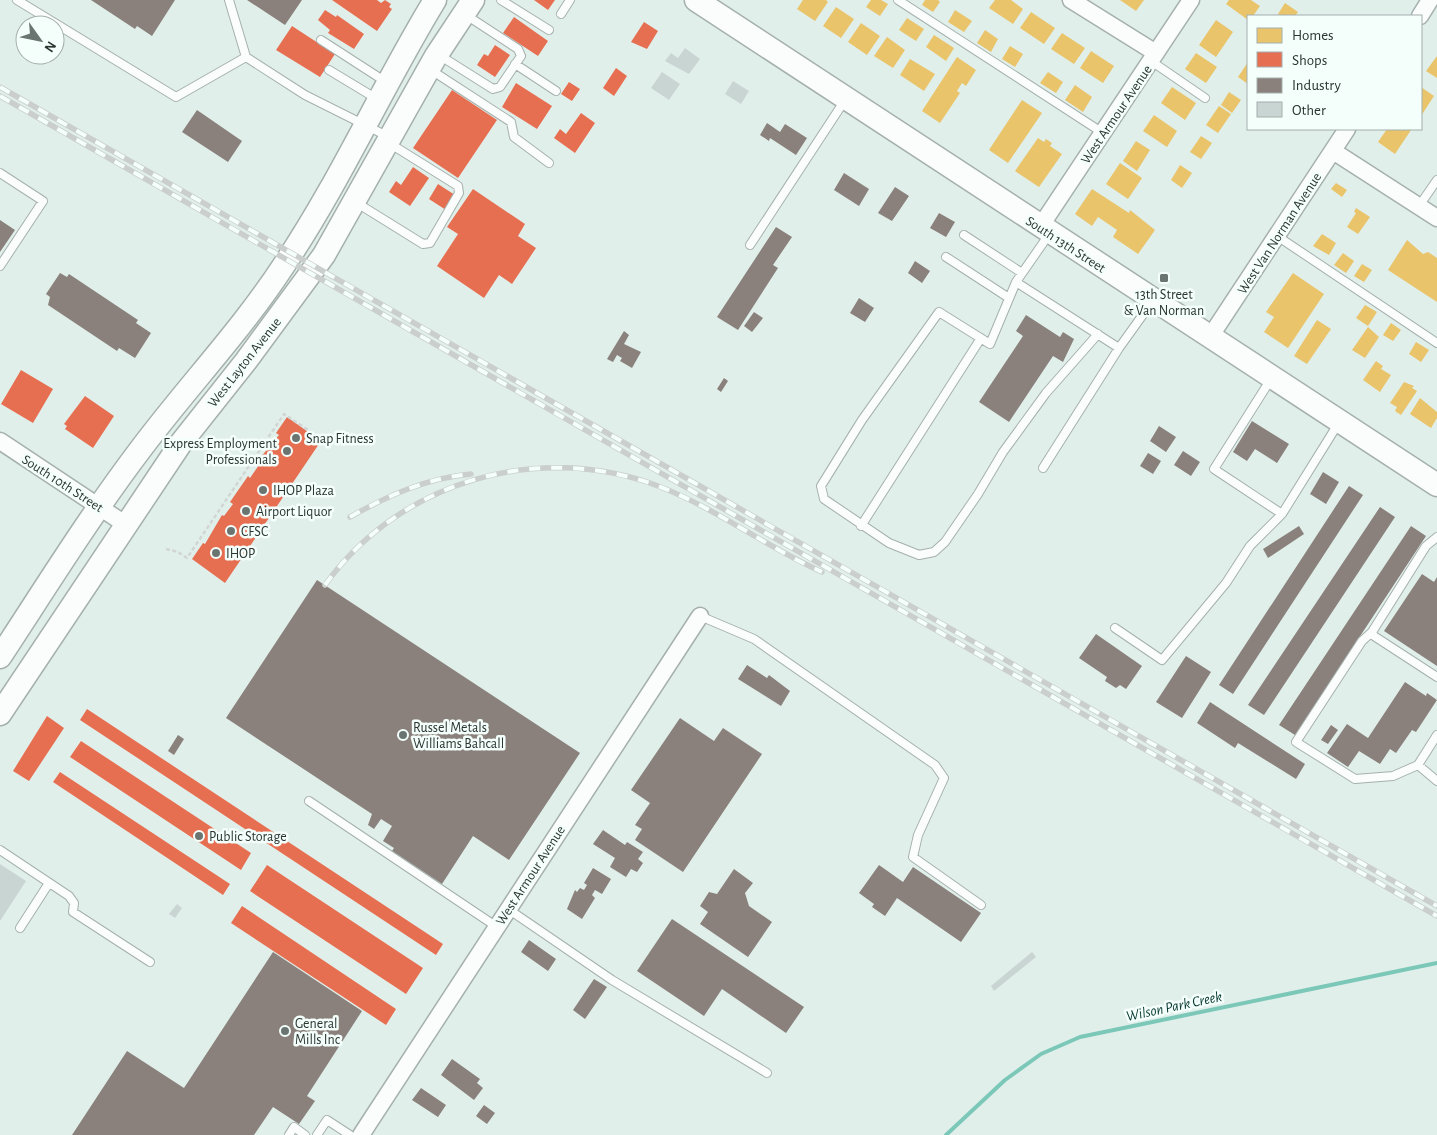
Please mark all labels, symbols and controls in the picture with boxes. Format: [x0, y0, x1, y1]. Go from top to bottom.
north arrow [15, 15, 65, 65]
legend [1247, 15, 1422, 130]
text: Homes [1292, 28, 1334, 43]
text: N [42, 39, 59, 54]
text: Shops [1292, 53, 1327, 68]
street label: West Armour Avenue [1079, 63, 1155, 166]
text: Industry [1292, 78, 1341, 93]
text: Other [1292, 103, 1326, 118]
street label: West Van Norman Avenue [1235, 170, 1324, 297]
street label: South 13th Street [1023, 214, 1108, 276]
marker: 13th Street & Van Norman [1158, 272, 1170, 284]
place label: 13th Street & Van Norman [1124, 288, 1204, 318]
street label: West Layton Avenue [205, 315, 284, 410]
marker: Snap Fitness [290, 432, 302, 444]
place label: Snap Fitness [306, 432, 374, 446]
place label: Express Employment Professionals [163, 437, 278, 467]
marker: Express Employment Professionals [281, 445, 293, 457]
street label: South 10th Street [19, 452, 106, 515]
marker: IHOP Plaza [257, 484, 269, 496]
place label: IHOP Plaza [273, 484, 335, 498]
marker: Airport Liquor [240, 505, 252, 517]
place label: Airport Liquor [256, 505, 332, 519]
marker: CFSC [225, 525, 237, 537]
place label: CFSC [241, 525, 268, 539]
marker: IHOP [210, 547, 222, 559]
place label: IHOP [226, 547, 255, 561]
place label: Russel Metals Williams Bahcall [413, 721, 504, 751]
marker: Russel Metals Williams Bahcall [397, 729, 409, 741]
street label: West Armour Avenue [494, 823, 568, 928]
marker: Public Storage [193, 830, 205, 842]
place label: Public Storage [209, 830, 287, 844]
water label: Wilson Park Creek [1125, 989, 1223, 1024]
place label: General Mills Inc [295, 1017, 341, 1047]
marker: General Mills Inc [279, 1025, 291, 1037]

